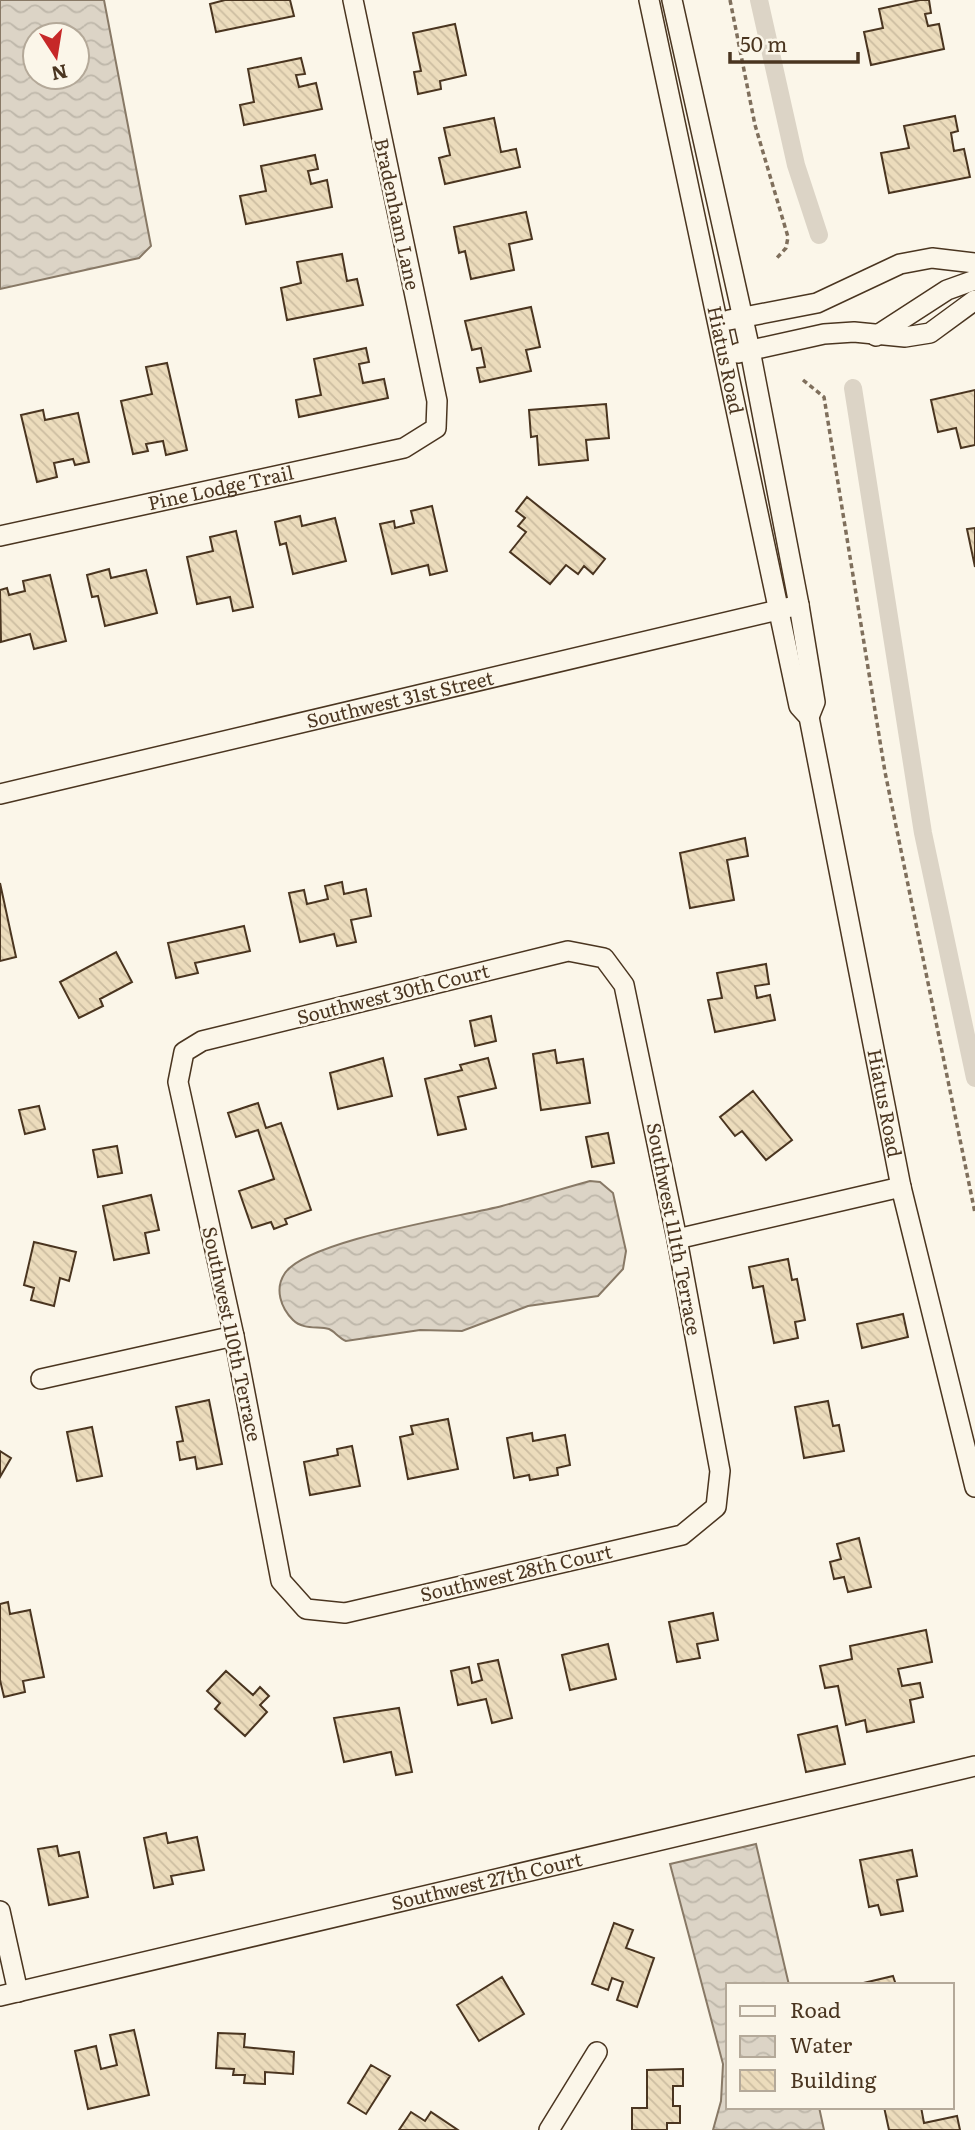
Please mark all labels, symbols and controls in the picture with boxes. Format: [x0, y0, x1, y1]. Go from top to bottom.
north arrow [21, 21, 91, 91]
scale bar [730, 21, 858, 65]
text: 50 m [740, 27, 787, 58]
text: N [49, 58, 70, 89]
street label: Bradenham Lane [368, 135, 428, 292]
street label: Hiatus Road [701, 303, 752, 417]
street label: Pine Lodge Trail [145, 457, 296, 516]
street label: Southwest 31st Street [303, 663, 496, 734]
street label: Southwest 30th Court [294, 956, 492, 1030]
street label: Hiatus Road [861, 1046, 910, 1160]
street label: Southwest 111th Terrace [641, 1120, 709, 1338]
street label: Southwest 110th Terrace [196, 1224, 269, 1444]
street label: Southwest 28th Court [417, 1536, 615, 1608]
street label: Southwest 27th Court [388, 1844, 585, 1916]
legend [726, 1983, 954, 2109]
text: Road [790, 1993, 841, 2024]
text: Water [790, 2028, 852, 2059]
text: Building [790, 2063, 877, 2094]

